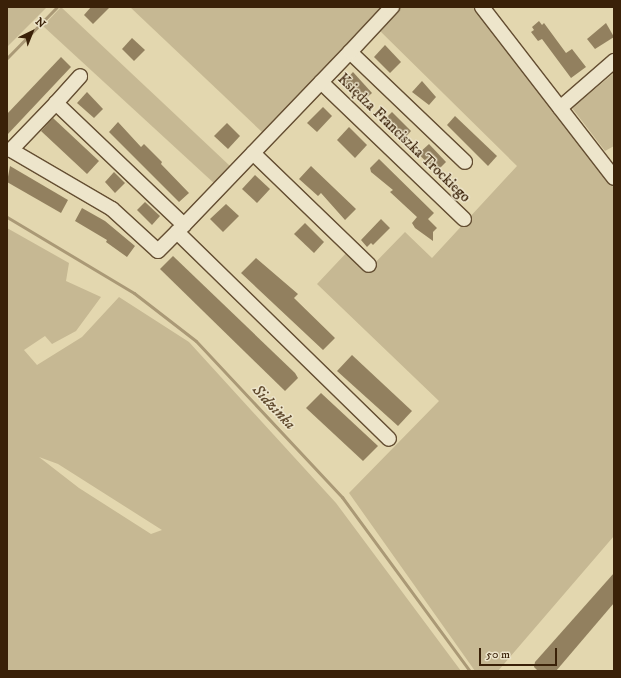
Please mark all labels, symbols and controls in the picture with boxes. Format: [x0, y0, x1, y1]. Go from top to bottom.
north arrow [12, 12, 52, 52]
text: N [32, 15, 48, 31]
street label: Księdza Franciszka Trockiego [334, 70, 474, 206]
water label: Sidzinka [248, 380, 300, 434]
scale bar [481, 640, 559, 666]
text: 50 m [486, 647, 510, 662]

